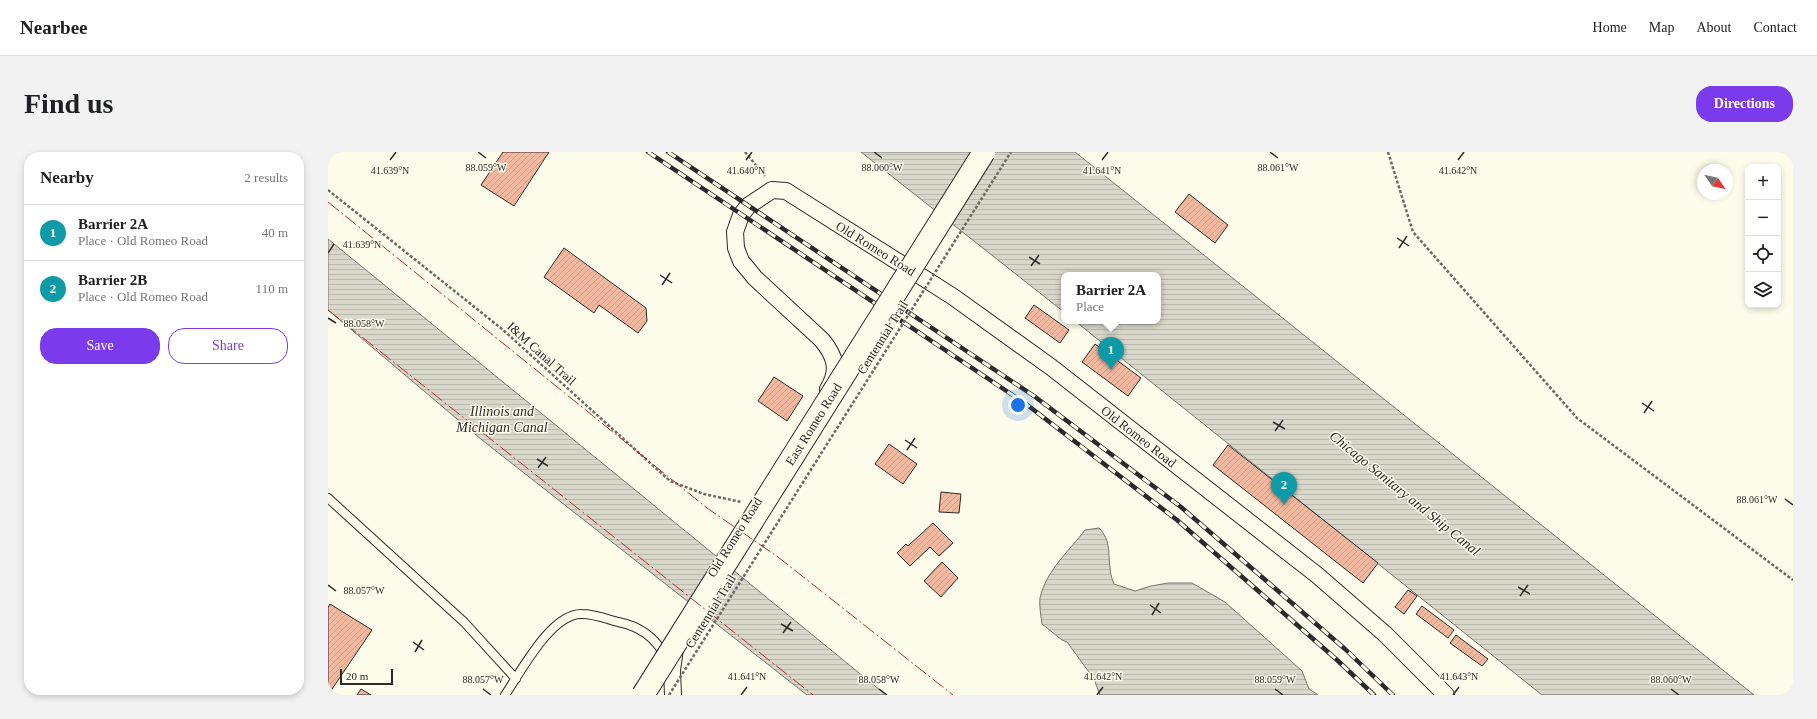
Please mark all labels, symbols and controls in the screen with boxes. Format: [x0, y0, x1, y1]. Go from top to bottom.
text: Nearbee [20, 17, 88, 38]
text: Home [1593, 20, 1627, 35]
text: Map [1649, 20, 1674, 35]
text: About [1696, 20, 1731, 35]
text: Contact [1753, 20, 1797, 35]
button: Directions [1696, 86, 1793, 122]
text: Find us [24, 88, 114, 119]
text: 88.059°W [466, 162, 507, 173]
text: 88.060°W [862, 162, 903, 173]
text: 88.061°W [1258, 162, 1299, 173]
north arrow [1697, 164, 1733, 200]
map controls [1745, 164, 1781, 308]
button: + [1745, 164, 1781, 200]
text: 41.639°N [371, 165, 409, 176]
text: 41.640°N [727, 165, 765, 176]
text: 41.641°N [1083, 165, 1121, 176]
text: 41.642°N [1439, 165, 1477, 176]
text: Nearby [40, 168, 94, 187]
text: 2 results [244, 170, 288, 185]
button: − [1745, 200, 1781, 236]
text: Barrier 2A [78, 216, 148, 232]
street label: Old Romeo Road [833, 218, 919, 279]
text: 1 [50, 225, 56, 240]
text: 40 m [262, 225, 288, 240]
text: Place · Old Romeo Road [78, 233, 208, 248]
button: locate [1745, 236, 1781, 272]
text: 41.639°N [343, 239, 381, 250]
text: Barrier 2B [78, 272, 147, 288]
popup [1061, 272, 1161, 324]
button: layers [1745, 272, 1781, 308]
text: 2 [50, 281, 56, 296]
text: 110 m [256, 281, 288, 296]
text: Barrier 2A [1076, 282, 1146, 298]
text: Place · Old Romeo Road [78, 289, 208, 304]
street label: Centennial Trail [854, 297, 911, 377]
text: Place [1076, 299, 1104, 314]
text: 88.058°W [344, 318, 385, 329]
street label: I&M Canal Trail [504, 319, 579, 388]
button: Save [40, 328, 160, 364]
button: Share [168, 328, 288, 364]
pin: 1 [1098, 337, 1124, 370]
street label: East Romeo Road [782, 380, 845, 468]
your location [1008, 395, 1028, 415]
street label: Old Romeo Road [1098, 402, 1180, 471]
water label: Illinois and Michigan Canal [455, 404, 548, 435]
water label: Chicago Sanitary and Ship Canal [1327, 428, 1483, 559]
pin: 2 [1271, 472, 1297, 505]
street label: Old Romeo Road [704, 494, 765, 580]
text: 88.061°W [1737, 494, 1778, 505]
street label: Centennial Trail [682, 571, 739, 651]
text: 88.057°W [344, 585, 385, 596]
scale bar [340, 667, 393, 686]
text: 20 m [346, 670, 368, 682]
text: 41.641°N [728, 671, 766, 682]
text: 41.642°N [1084, 671, 1122, 682]
text: 41.643°N [1440, 671, 1478, 682]
text: 88.057°W [463, 674, 504, 685]
text: 88.058°W [859, 674, 900, 685]
text: 88.059°W [1255, 674, 1296, 685]
text: 88.060°W [1651, 674, 1692, 685]

